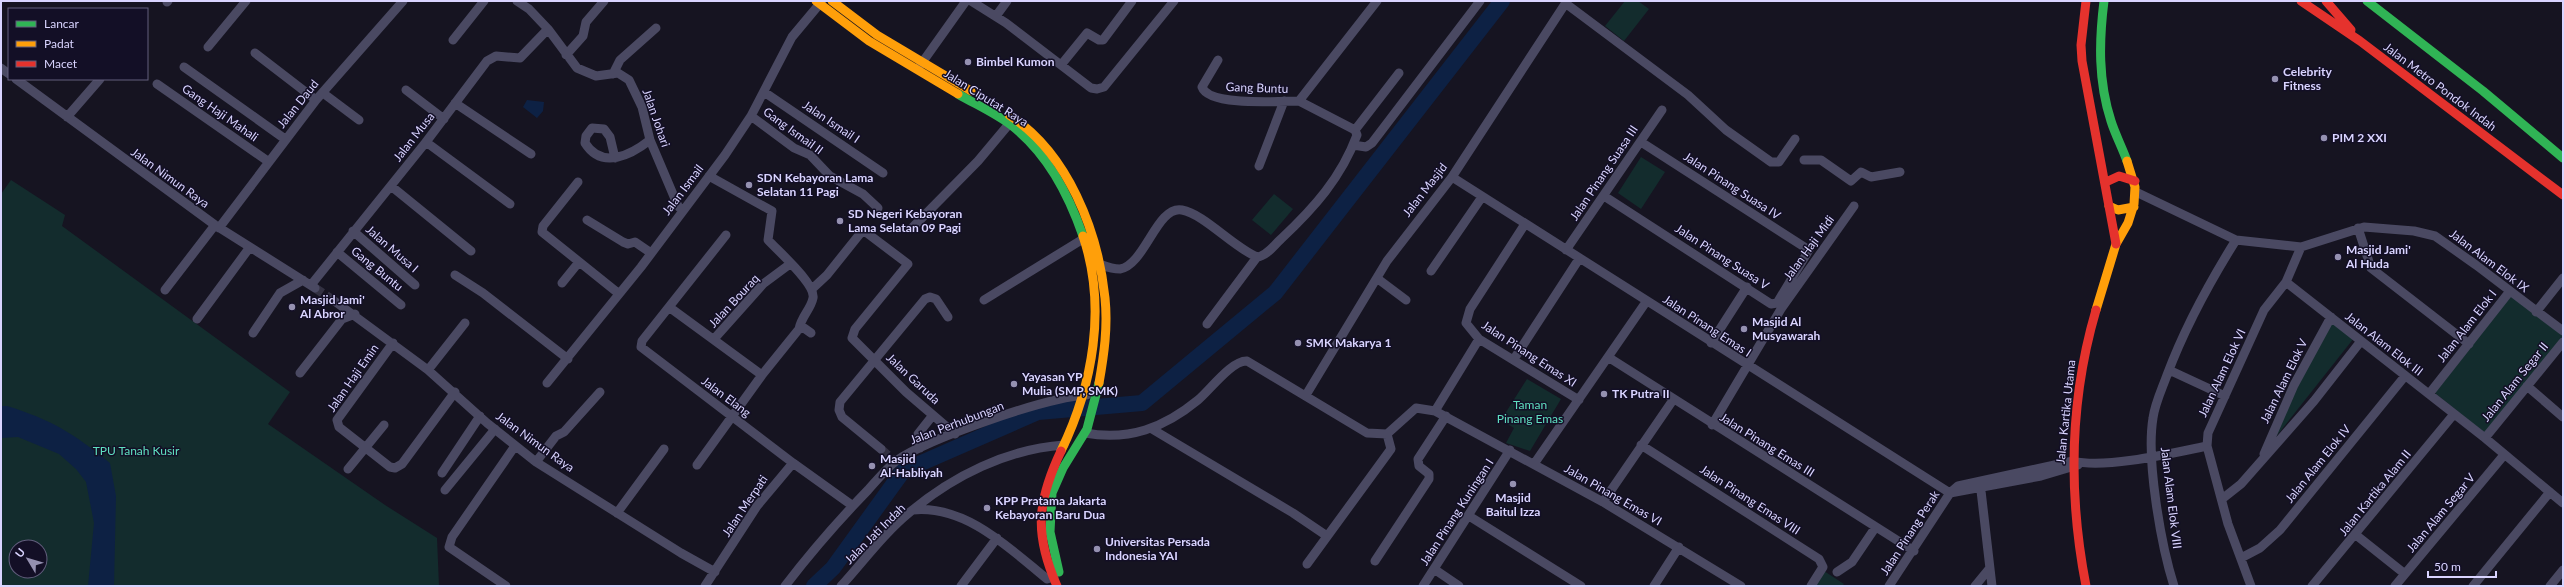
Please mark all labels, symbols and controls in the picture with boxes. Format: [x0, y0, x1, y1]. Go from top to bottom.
legend [8, 8, 148, 80]
text: Lancar [44, 16, 80, 31]
text: Padat [44, 36, 75, 51]
street label: Jalan Metro Pondok Indah [2381, 39, 2500, 134]
place label: Bimbel Kumon [976, 54, 1055, 69]
text: Macet [44, 56, 78, 71]
marker: Bimbel Kumon [963, 57, 973, 67]
place label: Celebrity Fitness [2283, 64, 2332, 93]
street label: Jalan Ciputat Raya [941, 66, 1031, 130]
marker: Celebrity Fitness [2270, 74, 2280, 84]
street label: Jalan Daud [274, 77, 322, 131]
street label: Gang Buntu [1225, 79, 1289, 96]
street label: Gang Haji Mahali [179, 81, 261, 145]
street label: Jalan Johari [640, 87, 673, 149]
street label: Jalan Ismail I [800, 97, 863, 146]
street label: Gang Ismail II [760, 104, 826, 157]
street label: Jalan Musa [390, 109, 437, 164]
street label: Jalan Pinang Suasa III [1566, 122, 1641, 223]
place label: PIM 2 XXI [2332, 130, 2387, 145]
marker: PIM 2 XXI [2319, 133, 2329, 143]
street label: Jalan Nimun Raya [128, 144, 212, 211]
street label: Jalan Pinang Suasa IV [1681, 149, 1784, 223]
street label: Jalan Masjid [1399, 160, 1450, 220]
street label: Jalan Ismail [659, 162, 706, 218]
place label: SDN Kebayoran Lama Selatan 11 Pagi [757, 170, 873, 199]
marker: SDN Kebayoran Lama Selatan 11 Pagi [744, 180, 754, 190]
place label: SD Negeri Kebayoran Lama Selatan 09 Pagi [848, 206, 963, 235]
street label: Jalan Haji Midi [1780, 212, 1837, 283]
marker: SD Negeri Kebayoran Lama Selatan 09 Pagi [835, 216, 845, 226]
street label: Jalan Pinang Suasa V [1672, 221, 1773, 293]
street label: Jalan Musa I [363, 222, 422, 276]
street label: Jalan Alam Elok IX [2447, 226, 2532, 295]
place label: Masjid Jami' Al Huda [2345, 242, 2411, 271]
street label: Gang Buntu [348, 243, 406, 294]
marker: Masjid Jami' Al Huda [2333, 252, 2343, 262]
street label: Jalan Bouraq [705, 271, 762, 330]
street label: Jalan Alam Elok I [2434, 286, 2500, 365]
street label: Jalan Pinang Emas I [1660, 291, 1754, 360]
place label: Masjid Jami' Al Abror [299, 292, 365, 321]
marker: Masjid Jami' Al Abror [287, 302, 297, 312]
street label: Jalan Alam Elok III [2342, 309, 2426, 379]
place label: Masjid Al Musyawarah [1752, 314, 1821, 343]
street label: Jalan Pinang Emas XI [1479, 317, 1580, 390]
marker: Masjid Al Musyawarah [1739, 324, 1749, 334]
street label: Jalan Alam Elok VI [2195, 326, 2249, 419]
place label: SMK Makarya 1 [1306, 335, 1392, 350]
street label: Jalan Alam Elok V [2257, 335, 2311, 425]
marker: SMK Makarya 1 [1293, 338, 1303, 348]
street label: Jalan Alam Segar II [2478, 339, 2551, 424]
street label: Jalan Haji Emin [324, 341, 381, 415]
street label: Jalan Garuda [883, 350, 943, 407]
street label: Jalan Kartika Utama [2053, 359, 2078, 465]
place label: Yayasan YP Mulia (SMP, SMK) [1021, 369, 1118, 398]
street label: Jalan Elang [699, 373, 754, 420]
marker: Yayasan YP Mulia (SMP, SMK) [1009, 379, 1019, 389]
place label: TK Putra II [1612, 386, 1670, 401]
marker: TK Putra II [1599, 389, 1609, 399]
park label: Taman Pinang Emas [1497, 397, 1563, 426]
street label: Jalan Perhubungan [908, 398, 1006, 447]
street label: Jalan Nimun Raya [493, 408, 577, 475]
street label: Jalan Pinang Emas III [1717, 409, 1817, 480]
street label: Jalan Alam Elok IV [2282, 421, 2354, 506]
park label: TPU Tanah Kusir [93, 443, 180, 458]
street label: Jalan Alam Elok VIII [2158, 446, 2185, 550]
street label: Jalan Kartika Alam II [2335, 447, 2414, 539]
place label: Masjid Al-Habliyah [879, 451, 943, 480]
street label: Jalan Pinang Kuningan I [1417, 456, 1497, 568]
marker: Masjid Al-Habliyah [867, 461, 877, 471]
street label: Jalan Pinang Emas VI [1562, 461, 1665, 529]
street label: Jalan Pinang Emas VIII [1697, 462, 1803, 538]
street label: Jalan Alam Segar V [2403, 469, 2479, 555]
street label: Jalan Merpati [719, 472, 771, 539]
marker: Masjid Baitul Izza [1508, 479, 1518, 489]
street label: Jalan Pinang Perak [1877, 487, 1943, 578]
place label: Masjid Baitul Izza [1486, 490, 1540, 519]
place label: KPP Pratama Jakarta Kebayoran Baru Dua [995, 493, 1106, 522]
street label: Jalan Jati Indah [841, 500, 908, 567]
marker: KPP Pratama Jakarta Kebayoran Baru Dua [982, 503, 992, 513]
place label: Universitas Persada Indonesia YAI [1105, 534, 1210, 563]
north arrow [8, 539, 48, 579]
marker: Universitas Persada Indonesia YAI [1092, 544, 1102, 554]
text: U [12, 545, 27, 560]
scale bar [2428, 553, 2496, 579]
text: 50 m [2434, 559, 2461, 574]

